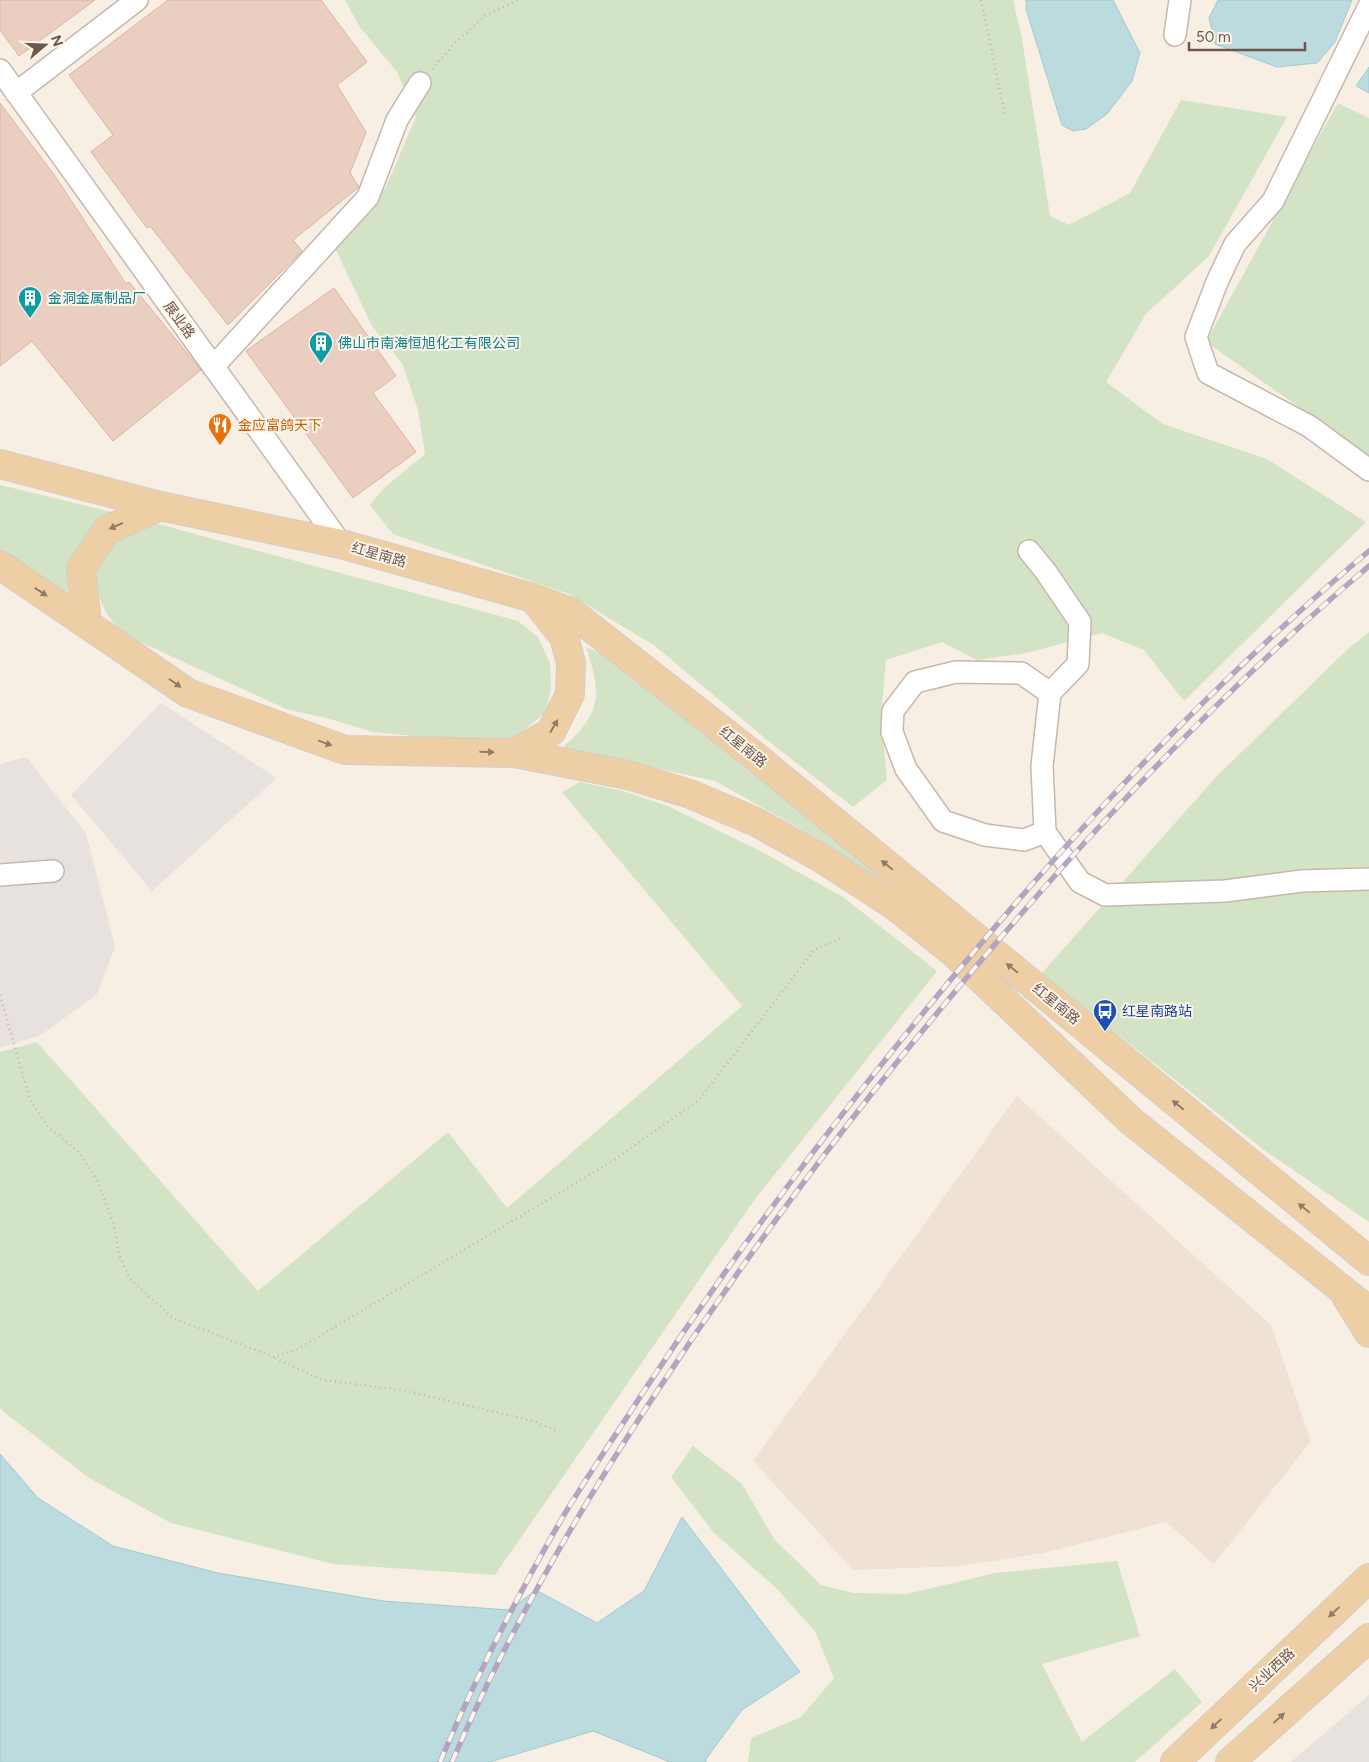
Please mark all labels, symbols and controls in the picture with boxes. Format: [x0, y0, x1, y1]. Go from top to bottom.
north arrow [20, 20, 70, 70]
scale bar [1189, 20, 1305, 52]
text: 50 m [1196, 28, 1231, 46]
text: N [47, 33, 67, 49]
building icon: 金洞金属制品厂 [17, 285, 43, 319]
place label: 金洞金属制品厂 [48, 290, 146, 307]
street label: 展业路 [160, 298, 198, 342]
building icon: 佛山市南海恒旭化工有限公司 [308, 330, 334, 364]
place label: 佛山市南海恒旭化工有限公司 [338, 335, 520, 352]
restaurant icon: 金应富鸽天下 [207, 412, 233, 446]
place label: 金应富鸽天下 [238, 417, 322, 434]
one-way arrow [109, 522, 123, 530]
street label: 红星南路 [350, 539, 408, 571]
one-way arrow [34, 587, 47, 596]
one-way arrow [168, 678, 181, 688]
one-way arrow [549, 719, 558, 732]
street label: 红星南路 [716, 723, 770, 771]
one-way arrow [318, 740, 333, 747]
one-way arrow [479, 749, 495, 757]
one-way arrow [881, 860, 894, 871]
one-way arrow [1006, 963, 1019, 974]
street label: 红星南路 [1029, 980, 1083, 1028]
bus stop icon: 红星南路站 [1092, 998, 1118, 1032]
place label: 红星南路站 [1122, 1003, 1192, 1020]
one-way arrow [1172, 1099, 1185, 1110]
one-way arrow [1298, 1203, 1310, 1214]
one-way arrow [1328, 1606, 1340, 1618]
street label: 兴业西路 [1246, 1645, 1298, 1695]
one-way arrow [1273, 1712, 1285, 1724]
one-way arrow [1210, 1718, 1222, 1730]

